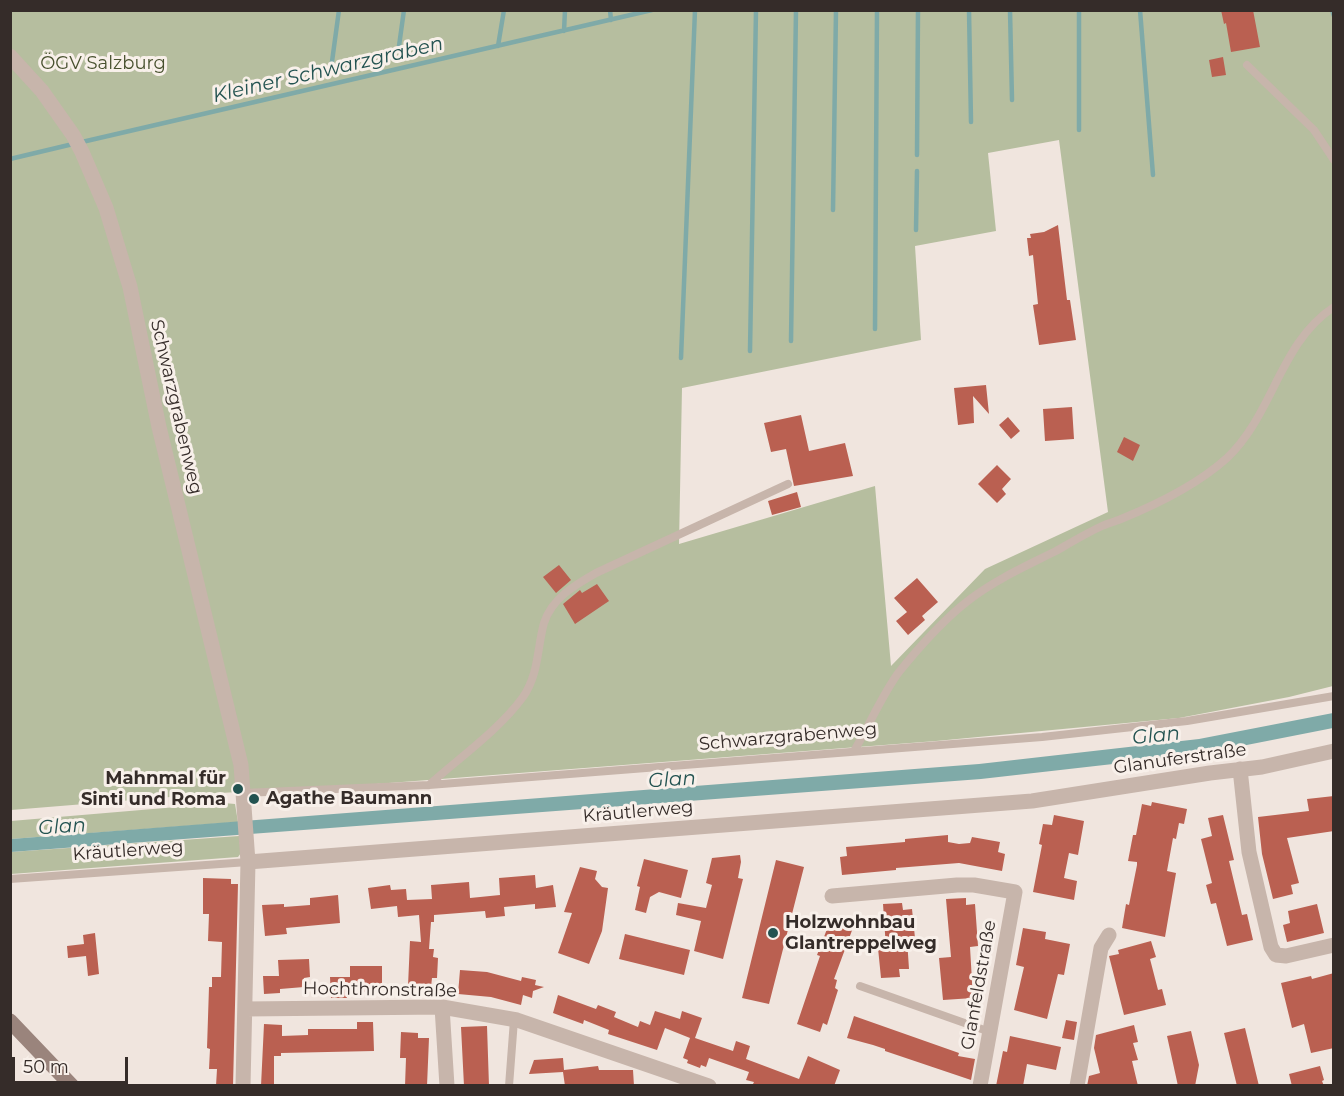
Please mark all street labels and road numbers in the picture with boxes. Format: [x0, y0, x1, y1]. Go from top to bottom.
street label: Schwarzgrabenweg [145, 318, 207, 496]
street label: Schwarzgrabenweg [698, 718, 878, 756]
street label: Glanuferstraße [1112, 739, 1248, 779]
street label: Kräutlerweg [582, 796, 694, 828]
street label: Kräutlerweg [72, 836, 184, 866]
street label: Glanfeldstraße [957, 918, 1001, 1052]
street label: Hochthronstraße [303, 978, 457, 1002]

